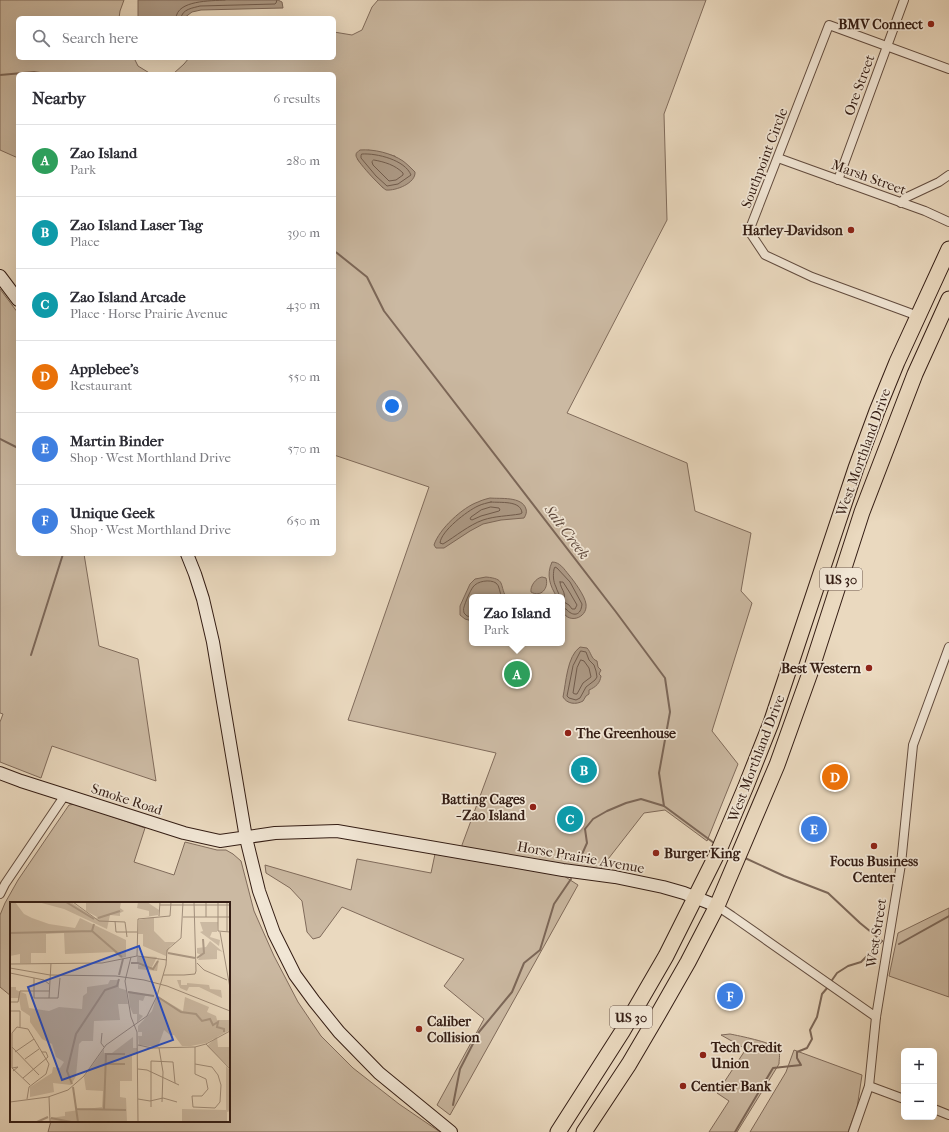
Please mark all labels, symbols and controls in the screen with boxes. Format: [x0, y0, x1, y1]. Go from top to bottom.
search box [16, 16, 336, 60]
place label: BMV Connect [838, 16, 924, 33]
marker: BMV Connect [926, 19, 936, 29]
icon: search [30, 27, 52, 49]
text: Search here [62, 29, 138, 47]
street label: Ore Street [841, 52, 878, 118]
text: Nearby [32, 88, 86, 108]
text: 6 results [273, 91, 320, 106]
street label: Southpoint Circle [738, 106, 791, 211]
text: Zao Island [70, 144, 137, 162]
text: A [41, 153, 49, 168]
text: 280 m [286, 153, 320, 168]
street label: Marsh Street [829, 156, 908, 199]
text: Park [70, 162, 96, 177]
text: Zao Island Laser Tag [70, 216, 203, 234]
place label: Harley-Davidson [742, 222, 844, 239]
text: B [41, 225, 49, 240]
text: 390 m [287, 225, 320, 240]
marker: Harley-Davidson [846, 225, 856, 235]
text: Place [70, 234, 100, 249]
text: Zao Island Arcade [70, 288, 186, 306]
text: C [41, 297, 49, 312]
text: 430 m [286, 297, 320, 312]
text: Place · Horse Prairie Avenue [70, 306, 228, 321]
text: Applebee's [70, 360, 139, 378]
text: D [40, 369, 50, 384]
text: 550 m [288, 369, 320, 384]
text: Restaurant [70, 378, 132, 393]
street label: West Morthland Drive [832, 386, 895, 519]
your location [382, 396, 402, 416]
text: Martin Binder [70, 432, 164, 450]
text: E [41, 441, 49, 456]
text: 570 m [287, 441, 320, 456]
text: Shop · West Morthland Drive [70, 450, 231, 465]
water label: Salt Creek [540, 500, 593, 563]
text: Unique Geek [70, 504, 155, 522]
text: F [42, 513, 48, 528]
text: 650 m [287, 513, 320, 528]
text: Shop · West Morthland Drive [70, 522, 231, 537]
road number: US 30 [820, 568, 862, 590]
popup [469, 594, 565, 646]
text: Zao Island [483, 604, 551, 622]
text: Park [483, 622, 509, 637]
pin: A [504, 659, 530, 689]
place label: Best Western [781, 660, 862, 677]
marker: Best Western [864, 663, 874, 673]
street label: West Morthland Drive [724, 692, 789, 825]
place label: The Greenhouse [575, 725, 676, 742]
marker: The Greenhouse [563, 728, 573, 738]
pin: B [571, 755, 597, 785]
pin: D [822, 762, 848, 792]
street label: Smoke Road [89, 780, 165, 819]
place label: Batting Cages - Zao Island [441, 791, 526, 824]
marker: Batting Cages - Zao Island [528, 802, 538, 812]
pin: C [557, 804, 583, 834]
pin: E [801, 814, 827, 844]
street label: Horse Prairie Avenue [516, 838, 646, 877]
marker: Focus Business Center [869, 841, 879, 851]
place label: Burger King [664, 845, 741, 862]
marker: Burger King [651, 848, 661, 858]
place label: Focus Business Center [829, 853, 919, 886]
street label: West Street [862, 897, 890, 970]
inset map [10, 902, 230, 1122]
pin: F [717, 981, 743, 1011]
road number: US 30 [610, 1006, 652, 1028]
place label: Caliber Collision [427, 1013, 481, 1046]
marker: Caliber Collision [414, 1024, 424, 1034]
place label: Tech Credit Union [710, 1039, 783, 1072]
map controls [901, 1048, 937, 1120]
button: + [901, 1048, 937, 1084]
marker: Tech Credit Union [698, 1050, 708, 1060]
place label: Centier Bank [691, 1078, 772, 1095]
marker: Centier Bank [678, 1081, 688, 1091]
button: − [901, 1084, 937, 1120]

